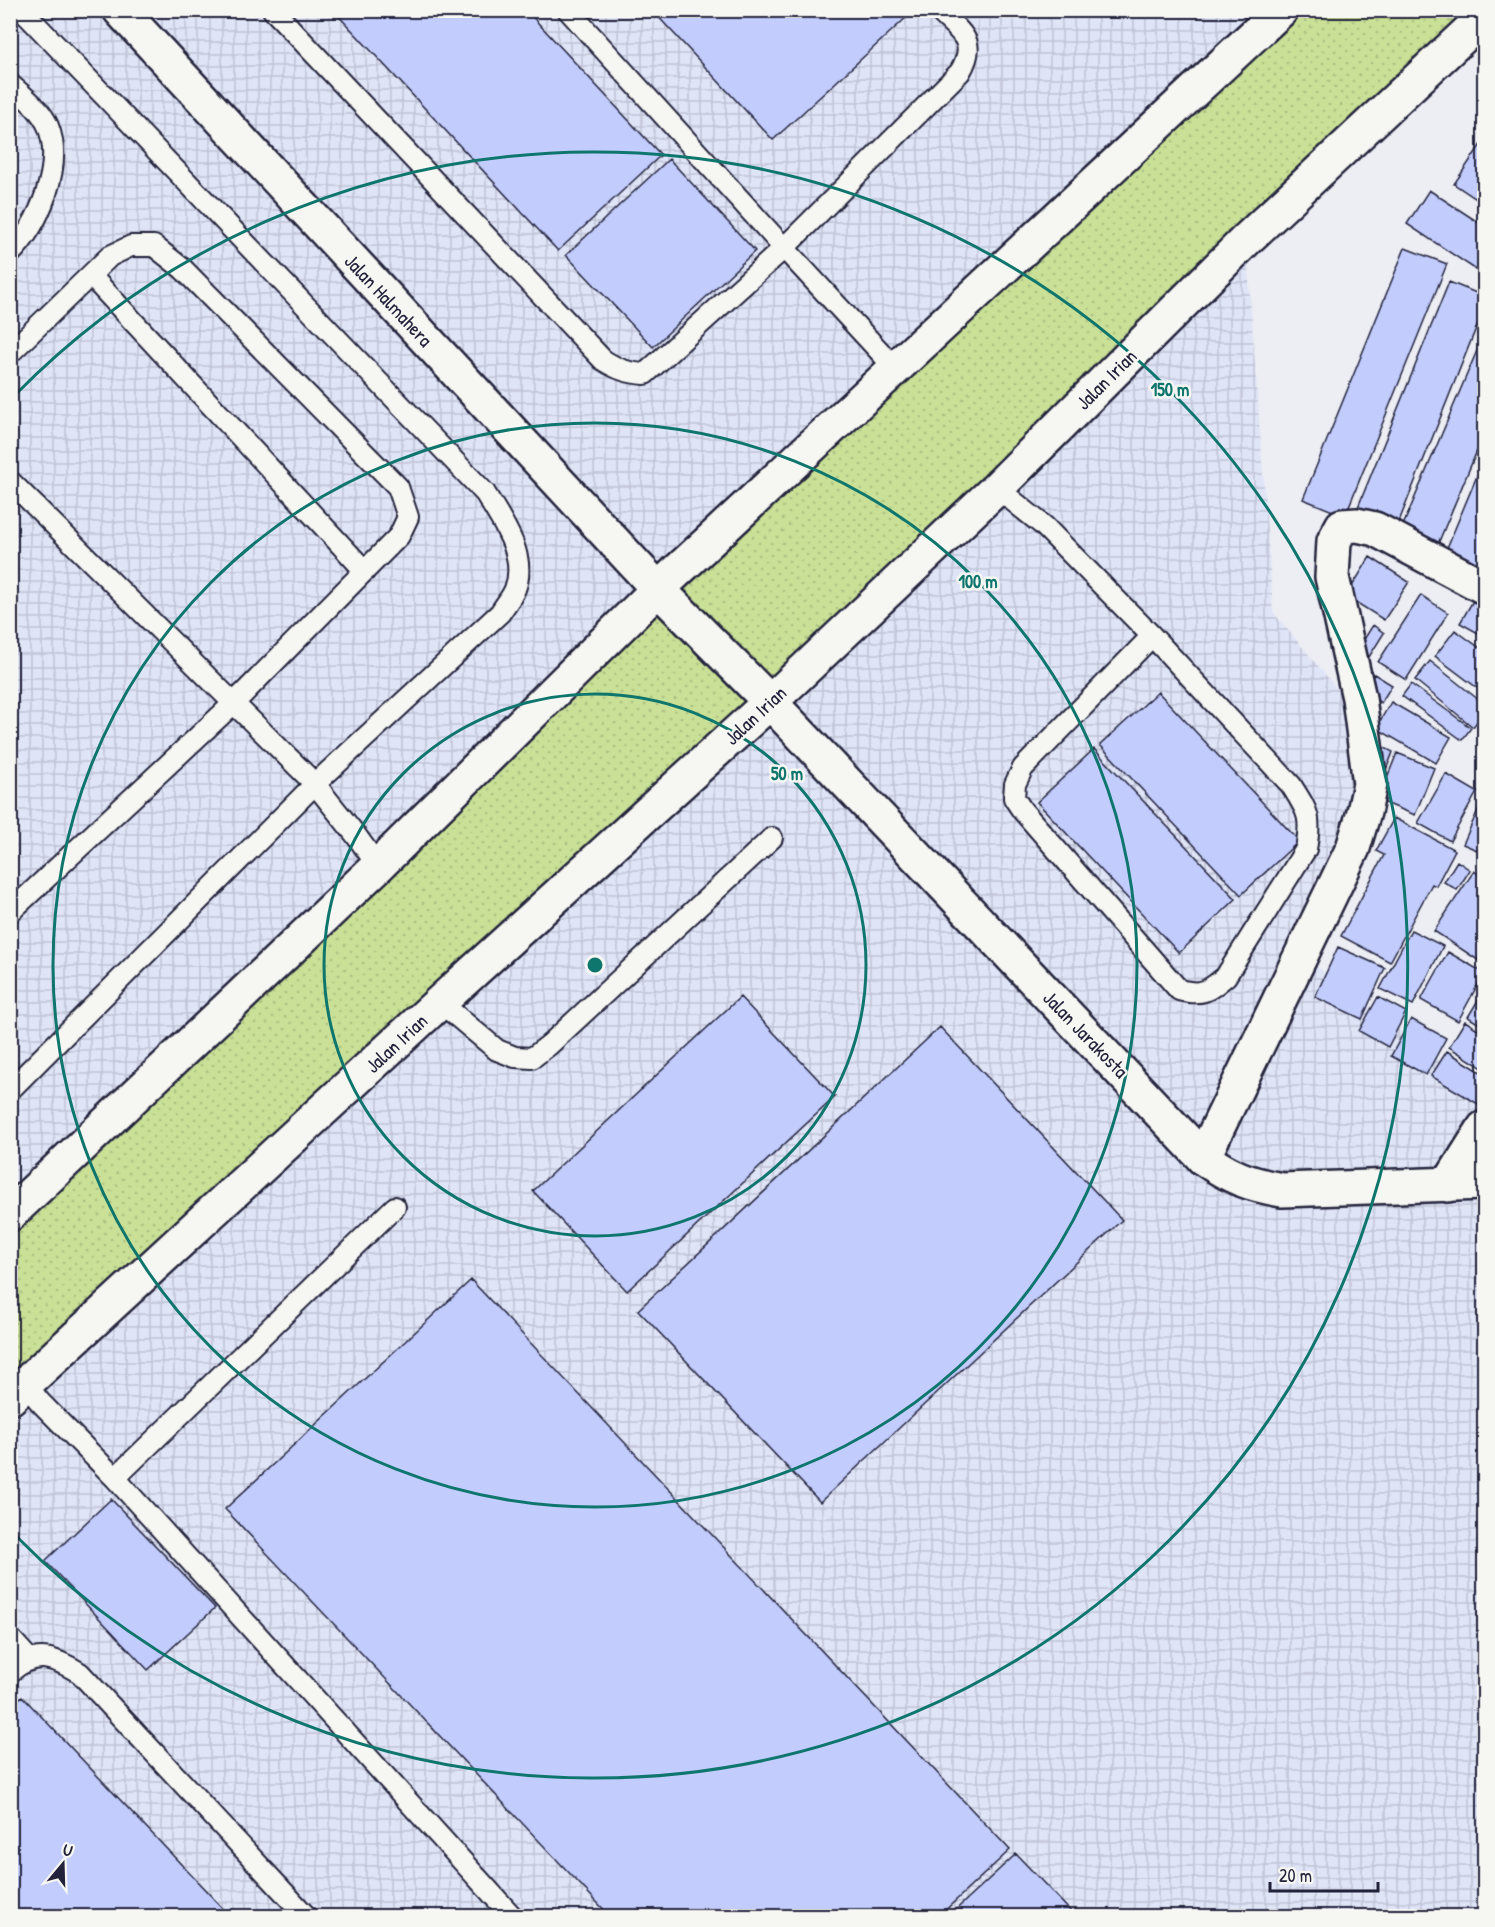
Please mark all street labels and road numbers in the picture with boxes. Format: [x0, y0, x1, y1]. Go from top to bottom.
street label: Jalan Halmahera [339, 248, 439, 352]
street label: Jalan Irian [1070, 343, 1142, 415]
street label: Jalan Irian [718, 679, 792, 751]
street label: Jalan Jarakosta [1038, 984, 1135, 1084]
street label: Jalan Irian [359, 1007, 433, 1079]

